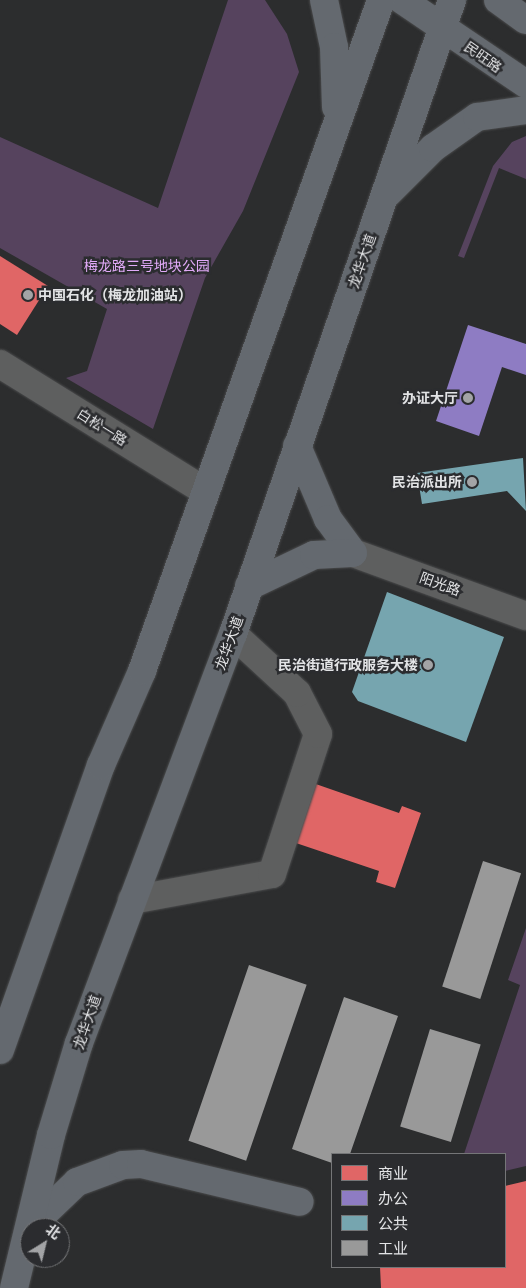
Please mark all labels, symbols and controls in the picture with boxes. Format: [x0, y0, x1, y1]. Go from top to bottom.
street label: 民旺路 [461, 38, 505, 76]
street label: 龙华大道 [345, 232, 379, 290]
park label: 梅龙路三号地块公园 [84, 258, 210, 274]
place label: 中国石化（梅龙加油站） [38, 287, 192, 303]
marker: 中国石化（梅龙加油站） [22, 289, 34, 301]
place label: 办证大厅 [402, 390, 458, 406]
marker: 办证大厅 [462, 392, 474, 404]
street label: 白松一路 [74, 405, 130, 449]
place label: 民治派出所 [392, 474, 462, 490]
marker: 民治派出所 [466, 476, 478, 488]
street label: 阳光路 [417, 569, 463, 599]
street label: 龙华大道 [212, 614, 246, 672]
place label: 民治街道行政服务大楼 [278, 657, 418, 673]
marker: 民治街道行政服务大楼 [422, 659, 434, 671]
street label: 龙华大道 [70, 993, 104, 1051]
legend [331, 1153, 506, 1268]
text: 商业 [378, 1164, 408, 1183]
text: 办公 [378, 1189, 408, 1208]
text: 公共 [378, 1214, 408, 1233]
north arrow [20, 1218, 70, 1268]
text: 北 [42, 1220, 64, 1243]
text: 工业 [378, 1239, 408, 1258]

